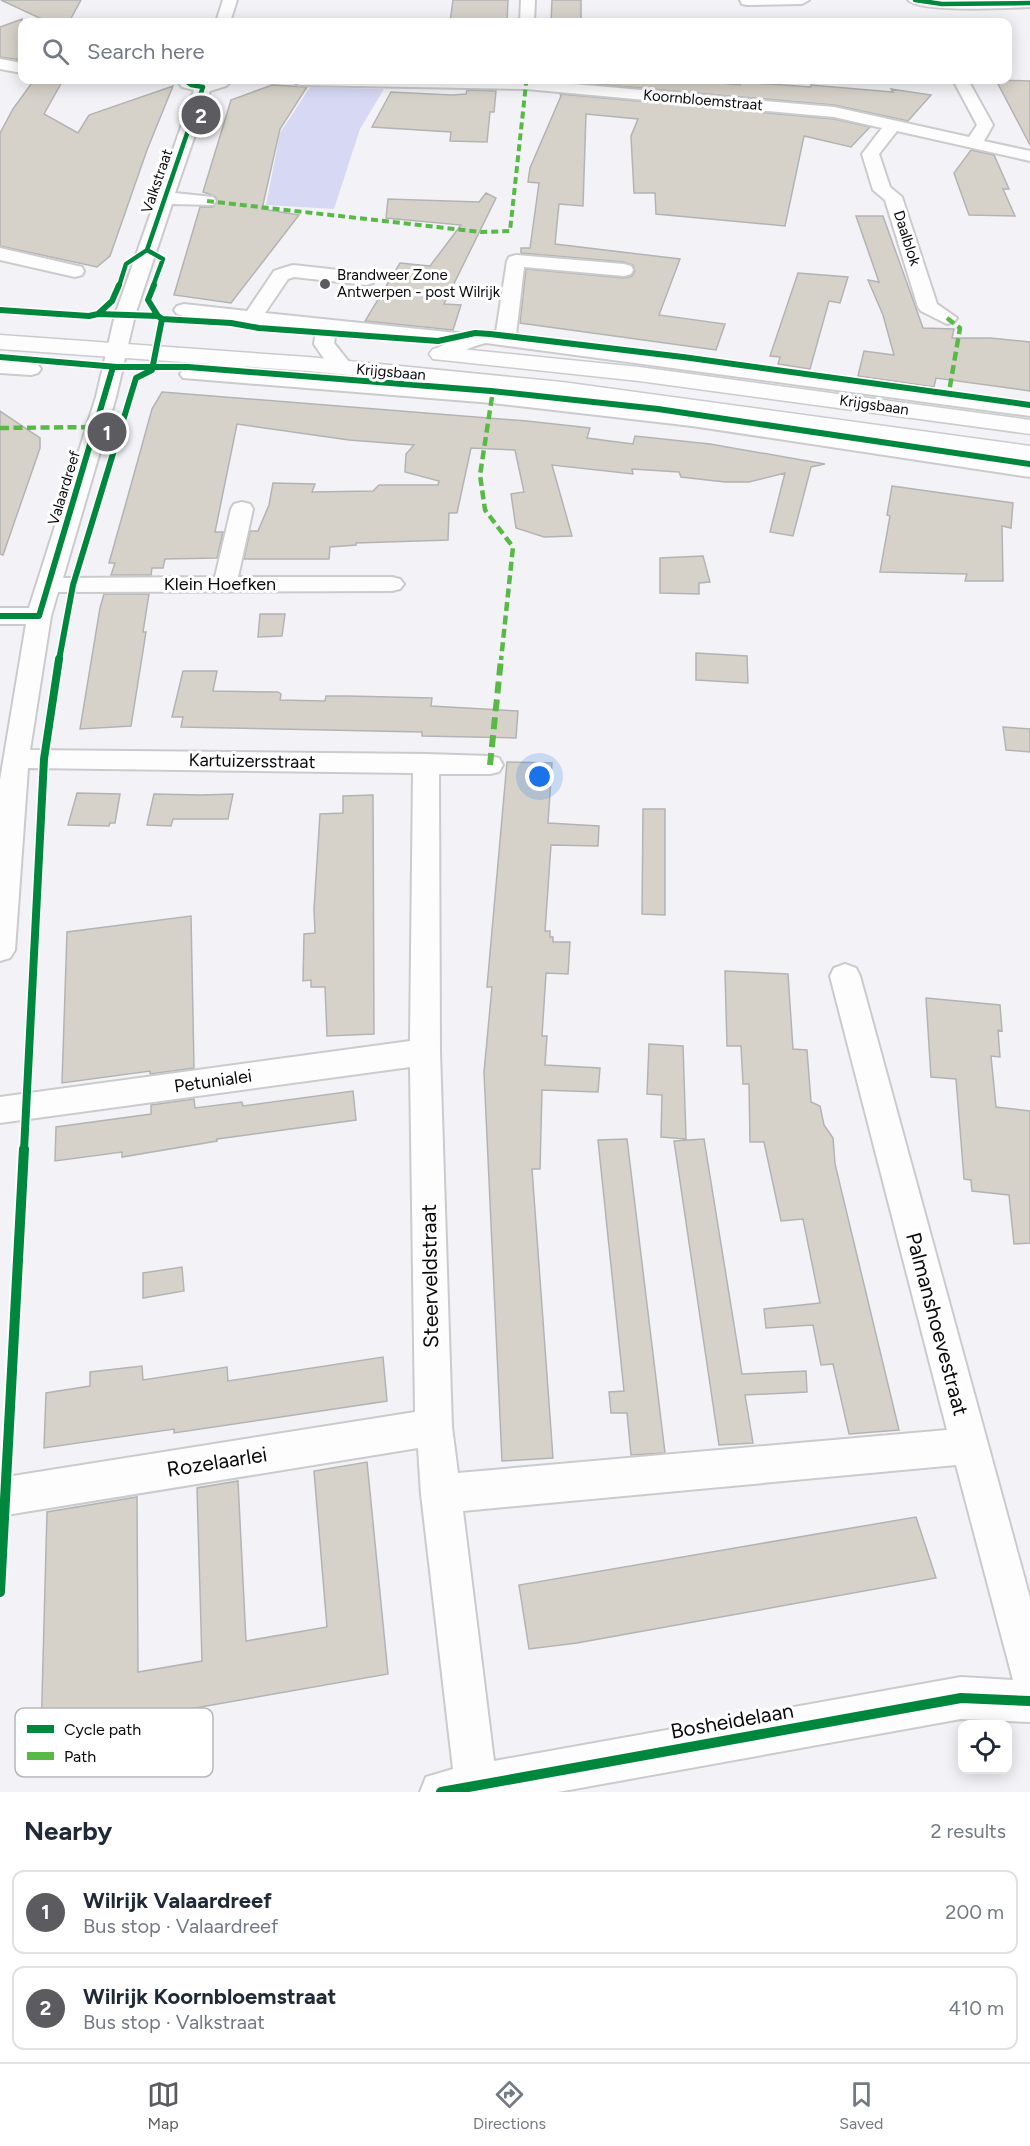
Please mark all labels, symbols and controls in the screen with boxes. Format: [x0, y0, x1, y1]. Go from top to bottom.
search box [18, 18, 1012, 84]
icon: search [39, 35, 72, 68]
text: Search here [87, 38, 205, 65]
street label: Koornbloemstraat [642, 86, 764, 114]
pin: 2 [182, 92, 220, 138]
street label: Valkstraat [138, 146, 176, 215]
street label: Daalblok [890, 208, 925, 269]
place label: Brandweer Zone Antwerpen - post Wilrijk [337, 266, 501, 301]
marker: Brandweer Zone Antwerpen - post Wilrijk [318, 277, 332, 291]
street label: Krijgsbaan [355, 360, 427, 384]
street label: Krijgsbaan [838, 391, 910, 419]
pin: 1 [88, 410, 126, 454]
street label: Valaardreef [44, 448, 84, 527]
street label: Klein Hoefken [164, 573, 276, 595]
street label: Kartuizersstraat [188, 749, 316, 773]
your location [525, 762, 554, 791]
street label: Petunialei [173, 1065, 253, 1097]
street label: Steerveldstraat [416, 1204, 443, 1348]
street label: Palmanshoevestraat [901, 1229, 974, 1418]
street label: Rozelaarlei [165, 1441, 269, 1482]
street label: Bosheidelaan [668, 1697, 795, 1744]
legend [15, 1708, 213, 1777]
text: Cycle path [64, 1720, 141, 1739]
map controls [958, 1720, 1012, 1774]
button: locate [958, 1720, 1012, 1774]
text: Path [64, 1747, 96, 1766]
text: Nearby [24, 1815, 112, 1847]
text: 2 results [930, 1819, 1006, 1843]
text: Wilrijk Valaardreef [83, 1887, 272, 1914]
text: 1 [41, 1900, 50, 1924]
text: 200 m [945, 1900, 1004, 1924]
text: Bus stop · Valaardreef [83, 1914, 278, 1938]
text: Wilrijk Koornbloemstraat [83, 1983, 336, 2010]
text: 2 [40, 1996, 51, 2020]
text: 410 m [949, 1996, 1004, 2020]
text: Bus stop · Valkstraat [83, 2010, 265, 2034]
tab: Map [147, 2078, 180, 2133]
tab: Directions [473, 2078, 546, 2133]
tab: Saved [839, 2078, 883, 2133]

